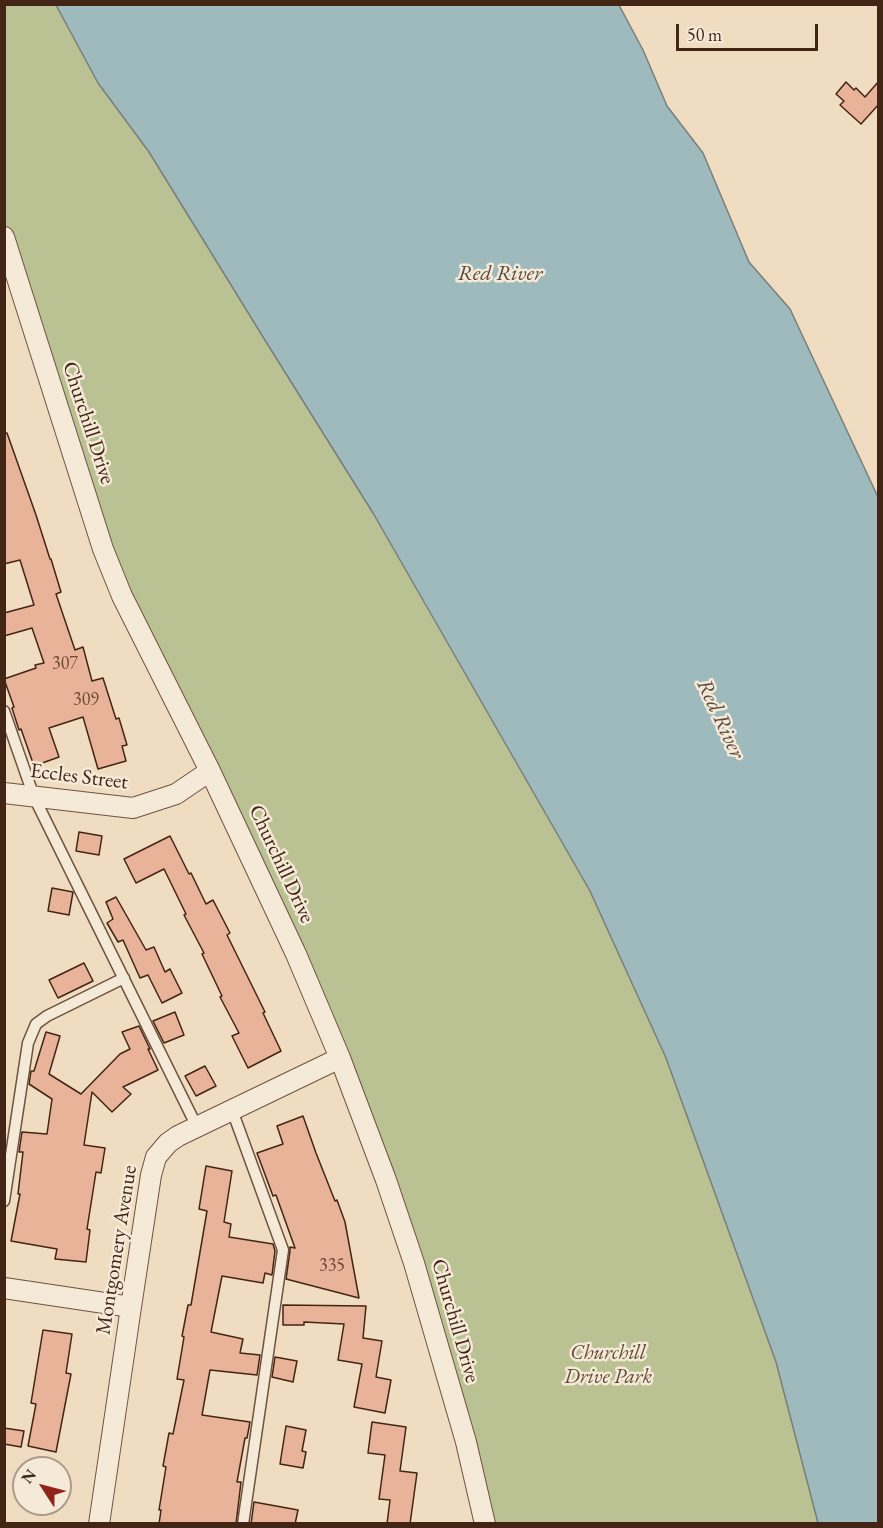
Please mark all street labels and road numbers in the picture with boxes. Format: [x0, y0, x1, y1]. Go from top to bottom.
street label: Churchill Drive [56, 359, 120, 487]
street label: Eccles Street [29, 759, 129, 795]
street label: Churchill Drive [243, 801, 319, 927]
street label: Montgomery Avenue [91, 1163, 143, 1337]
street label: Churchill Drive [425, 1256, 485, 1386]

